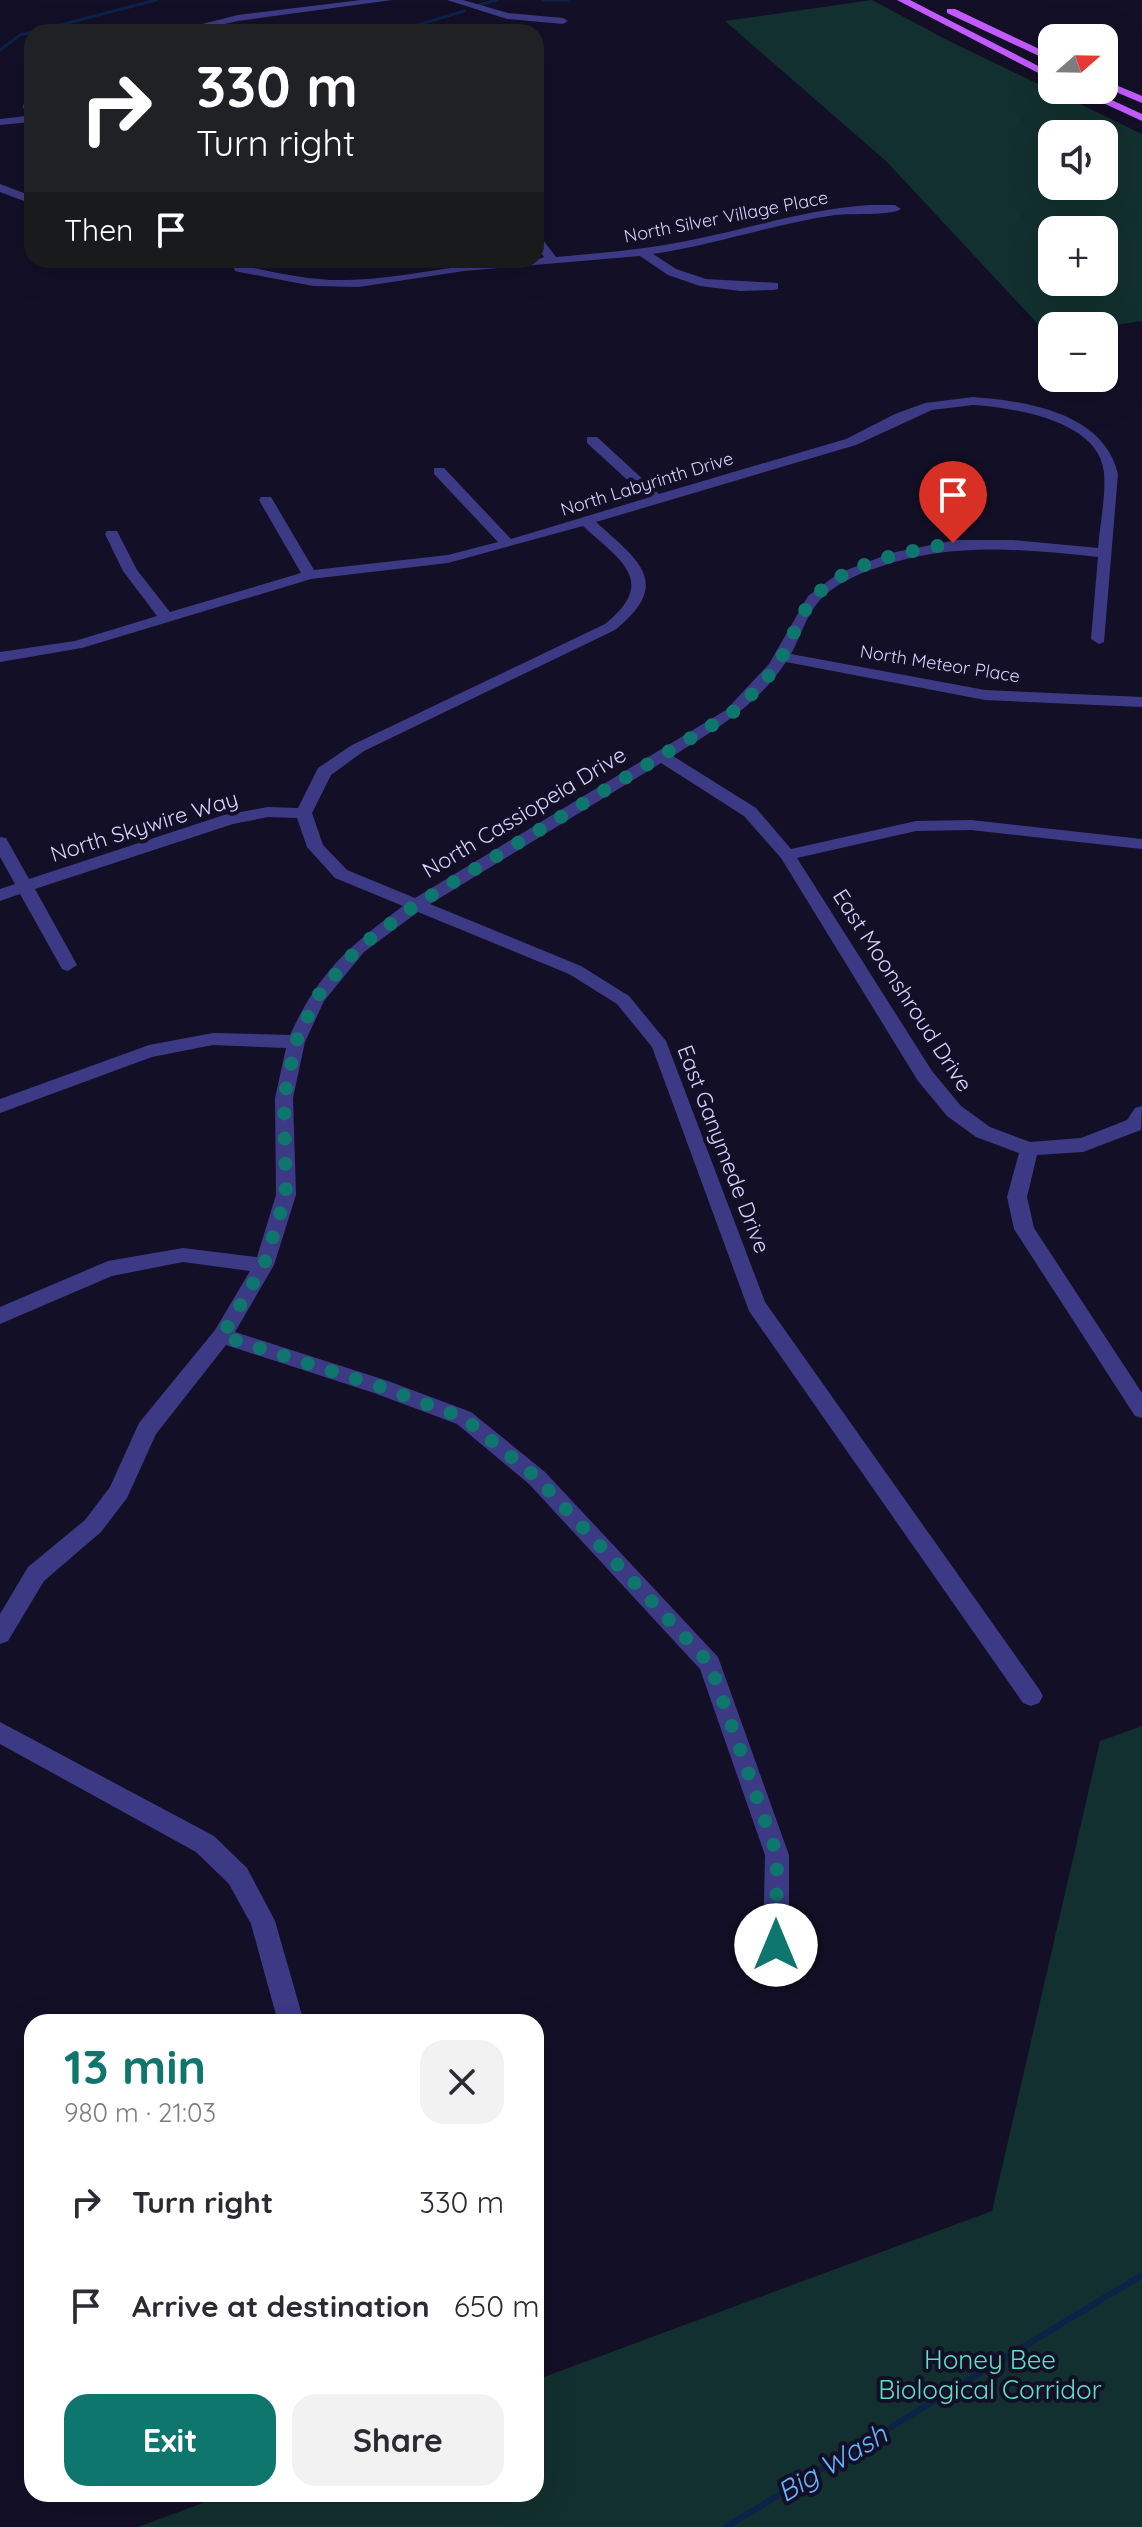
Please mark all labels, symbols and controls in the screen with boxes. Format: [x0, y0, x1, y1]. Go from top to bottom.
north arrow [1038, 24, 1118, 104]
map controls [1038, 24, 1118, 392]
text: 330 m [196, 51, 358, 121]
icon: right [64, 56, 168, 160]
text: Turn right [196, 120, 355, 165]
button: sound [1038, 120, 1118, 200]
street label: North Silver Village Place [622, 185, 830, 248]
icon: arrive [149, 208, 193, 252]
text: Then [64, 211, 133, 249]
button: + [1038, 216, 1118, 296]
button: − [1038, 312, 1118, 392]
street label: North Labyrinth Drive [558, 446, 736, 521]
pin [919, 461, 987, 543]
icon: arrive [931, 473, 975, 517]
street label: North Meteor Place [859, 640, 1022, 687]
street label: North Cassiopeia Drive [417, 740, 631, 884]
street label: North Skywire Way [47, 784, 241, 868]
street label: East Moonshroud Drive [827, 883, 979, 1097]
street label: East Ganymede Drive [671, 1041, 777, 1257]
position arrow [734, 1903, 818, 1987]
text: 13 min [64, 2036, 206, 2096]
button: close [420, 2040, 504, 2124]
text: 980 m · 21:03 [64, 2096, 216, 2129]
icon: right [64, 2180, 108, 2224]
text: Turn right [132, 2183, 273, 2221]
text: 330 m [419, 2183, 504, 2221]
icon: arrive [64, 2284, 108, 2328]
text: Arrive at destination [132, 2287, 430, 2325]
text: 650 m [454, 2287, 540, 2325]
park label: Honey Bee Biological Corridor [878, 2343, 1102, 2406]
button: Exit [64, 2394, 276, 2486]
button: Share [292, 2394, 504, 2486]
water label: Big Wash [770, 2416, 894, 2509]

